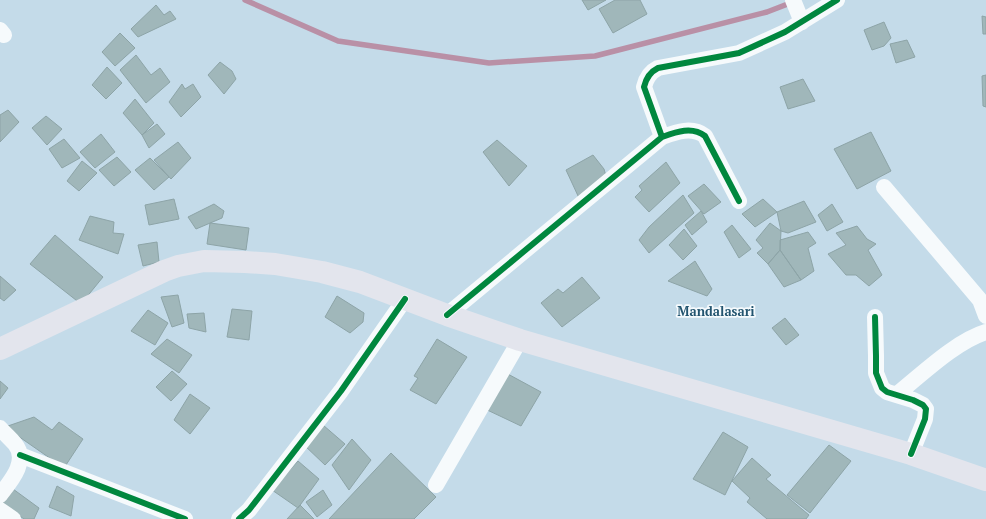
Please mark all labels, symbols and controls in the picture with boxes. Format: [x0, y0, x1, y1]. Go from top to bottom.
district label: Mandalasari [677, 302, 755, 320]

